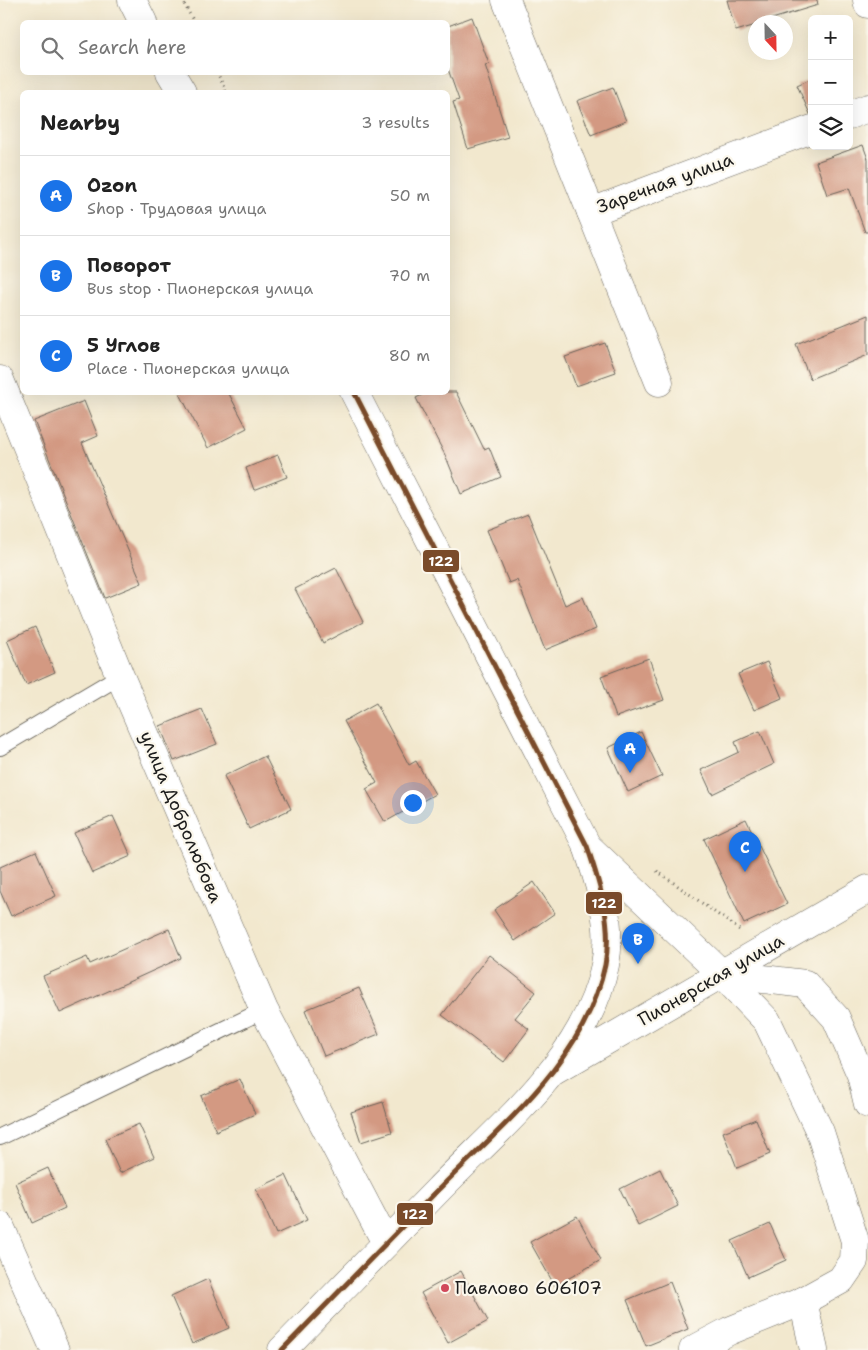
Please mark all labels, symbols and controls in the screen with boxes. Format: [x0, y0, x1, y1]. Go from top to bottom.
north arrow [748, 15, 793, 60]
map controls [808, 15, 853, 150]
button: + [808, 15, 853, 60]
search box [20, 20, 450, 75]
icon: search [38, 34, 66, 62]
text: Search here [78, 35, 187, 60]
button: − [808, 60, 853, 105]
button: layers [808, 105, 853, 150]
text: Nearby [40, 109, 120, 137]
text: 3 results [361, 112, 430, 133]
street label: Заречная улица [593, 147, 737, 219]
text: Ozon [87, 173, 137, 198]
text: A [50, 185, 62, 206]
text: 50 m [390, 185, 430, 206]
text: Shop · Трудовая улица [87, 198, 267, 219]
text: Поворот [87, 253, 171, 278]
text: B [51, 265, 61, 286]
text: 70 m [389, 265, 430, 286]
text: Bus stop · Пионерская улица [87, 278, 313, 299]
text: 5 Углов [87, 333, 160, 358]
text: C [51, 345, 61, 366]
text: 80 m [389, 345, 430, 366]
text: Place · Пионерская улица [87, 358, 290, 379]
line badge: 122 [422, 549, 460, 573]
text: 122 [428, 552, 454, 570]
street label: улица Добролюбова [134, 728, 228, 906]
pin: A [614, 732, 646, 773]
your location [400, 790, 426, 816]
pin: C [729, 831, 761, 872]
line badge: 122 [585, 891, 623, 915]
text: 122 [591, 894, 617, 912]
pin: B [622, 923, 654, 964]
street label: Пионерская улица [634, 928, 788, 1032]
line badge: 122 [396, 1202, 434, 1226]
text: 122 [402, 1205, 428, 1223]
place label: Павлово 606107 [455, 1276, 602, 1300]
marker: Павлово 606107 [439, 1282, 451, 1294]

